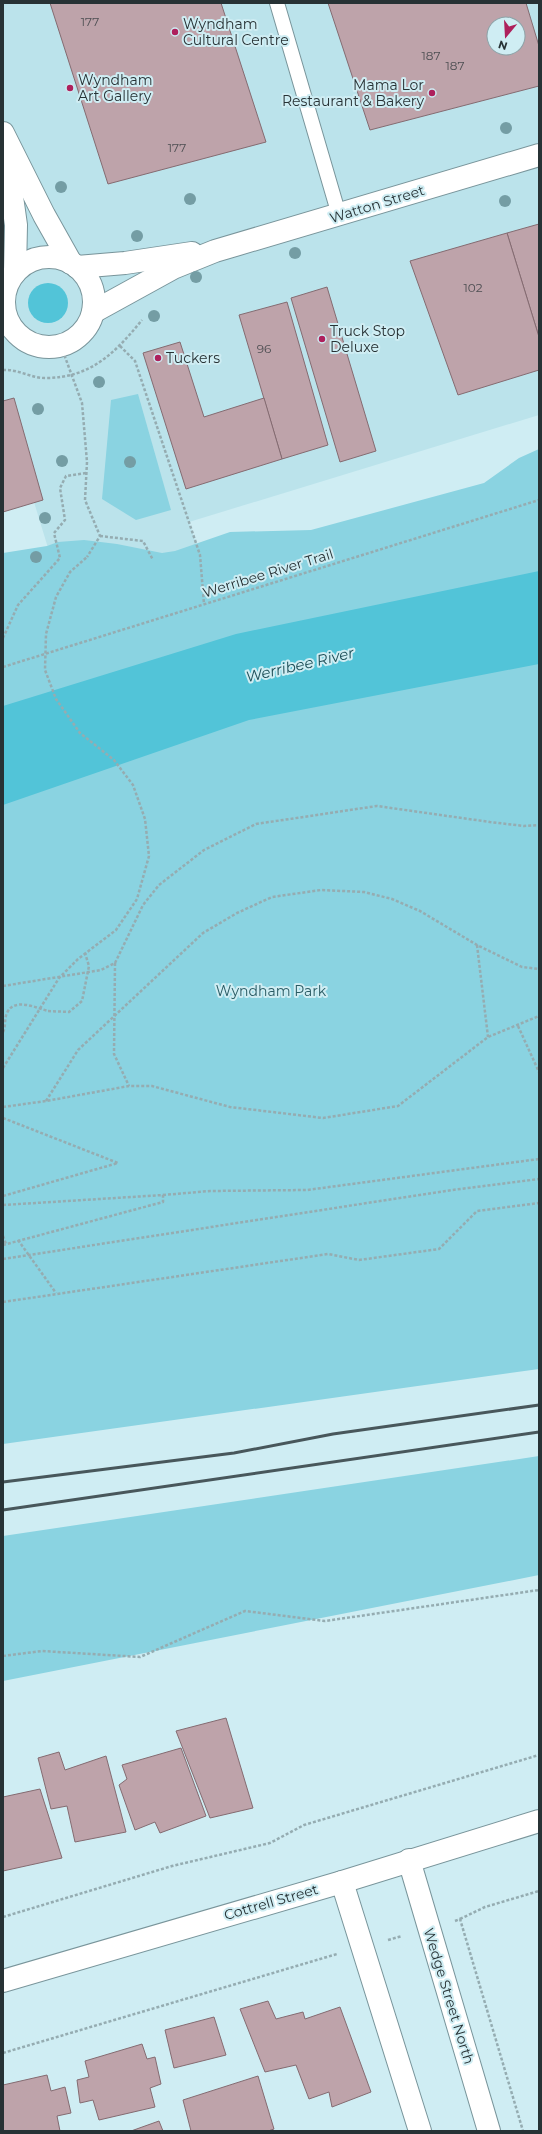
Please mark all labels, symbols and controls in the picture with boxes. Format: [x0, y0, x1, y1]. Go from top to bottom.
house number: 177 [81, 14, 99, 29]
place label: Wyndham Cultural Centre [183, 15, 289, 49]
north arrow [486, 16, 526, 56]
marker: Wyndham Cultural Centre [170, 27, 180, 37]
text: N [497, 37, 509, 54]
house number: 187 [421, 48, 441, 63]
house number: 187 [445, 58, 465, 73]
place label: Wyndham Art Gallery [78, 71, 153, 105]
place label: Mama Lor Restaurant & Bakery [282, 76, 424, 110]
marker: Wyndham Art Gallery [65, 83, 75, 93]
marker: Mama Lor Restaurant & Bakery [427, 88, 437, 98]
house number: 177 [168, 140, 186, 155]
street label: Watton Street [327, 181, 427, 227]
house number: 102 [463, 280, 483, 295]
place label: Truck Stop Deluxe [330, 322, 405, 356]
marker: Truck Stop Deluxe [317, 334, 327, 344]
house number: 96 [257, 341, 271, 356]
place label: Tuckers [166, 349, 220, 367]
marker: Tuckers [153, 353, 163, 363]
street label: Werribee River Trail [200, 545, 336, 601]
water label: Werribee River [244, 643, 357, 686]
park label: Wyndham Park [216, 982, 327, 1000]
street label: Cottrell Street [222, 1880, 320, 1924]
street label: Wedge Street North [420, 1926, 478, 2066]

